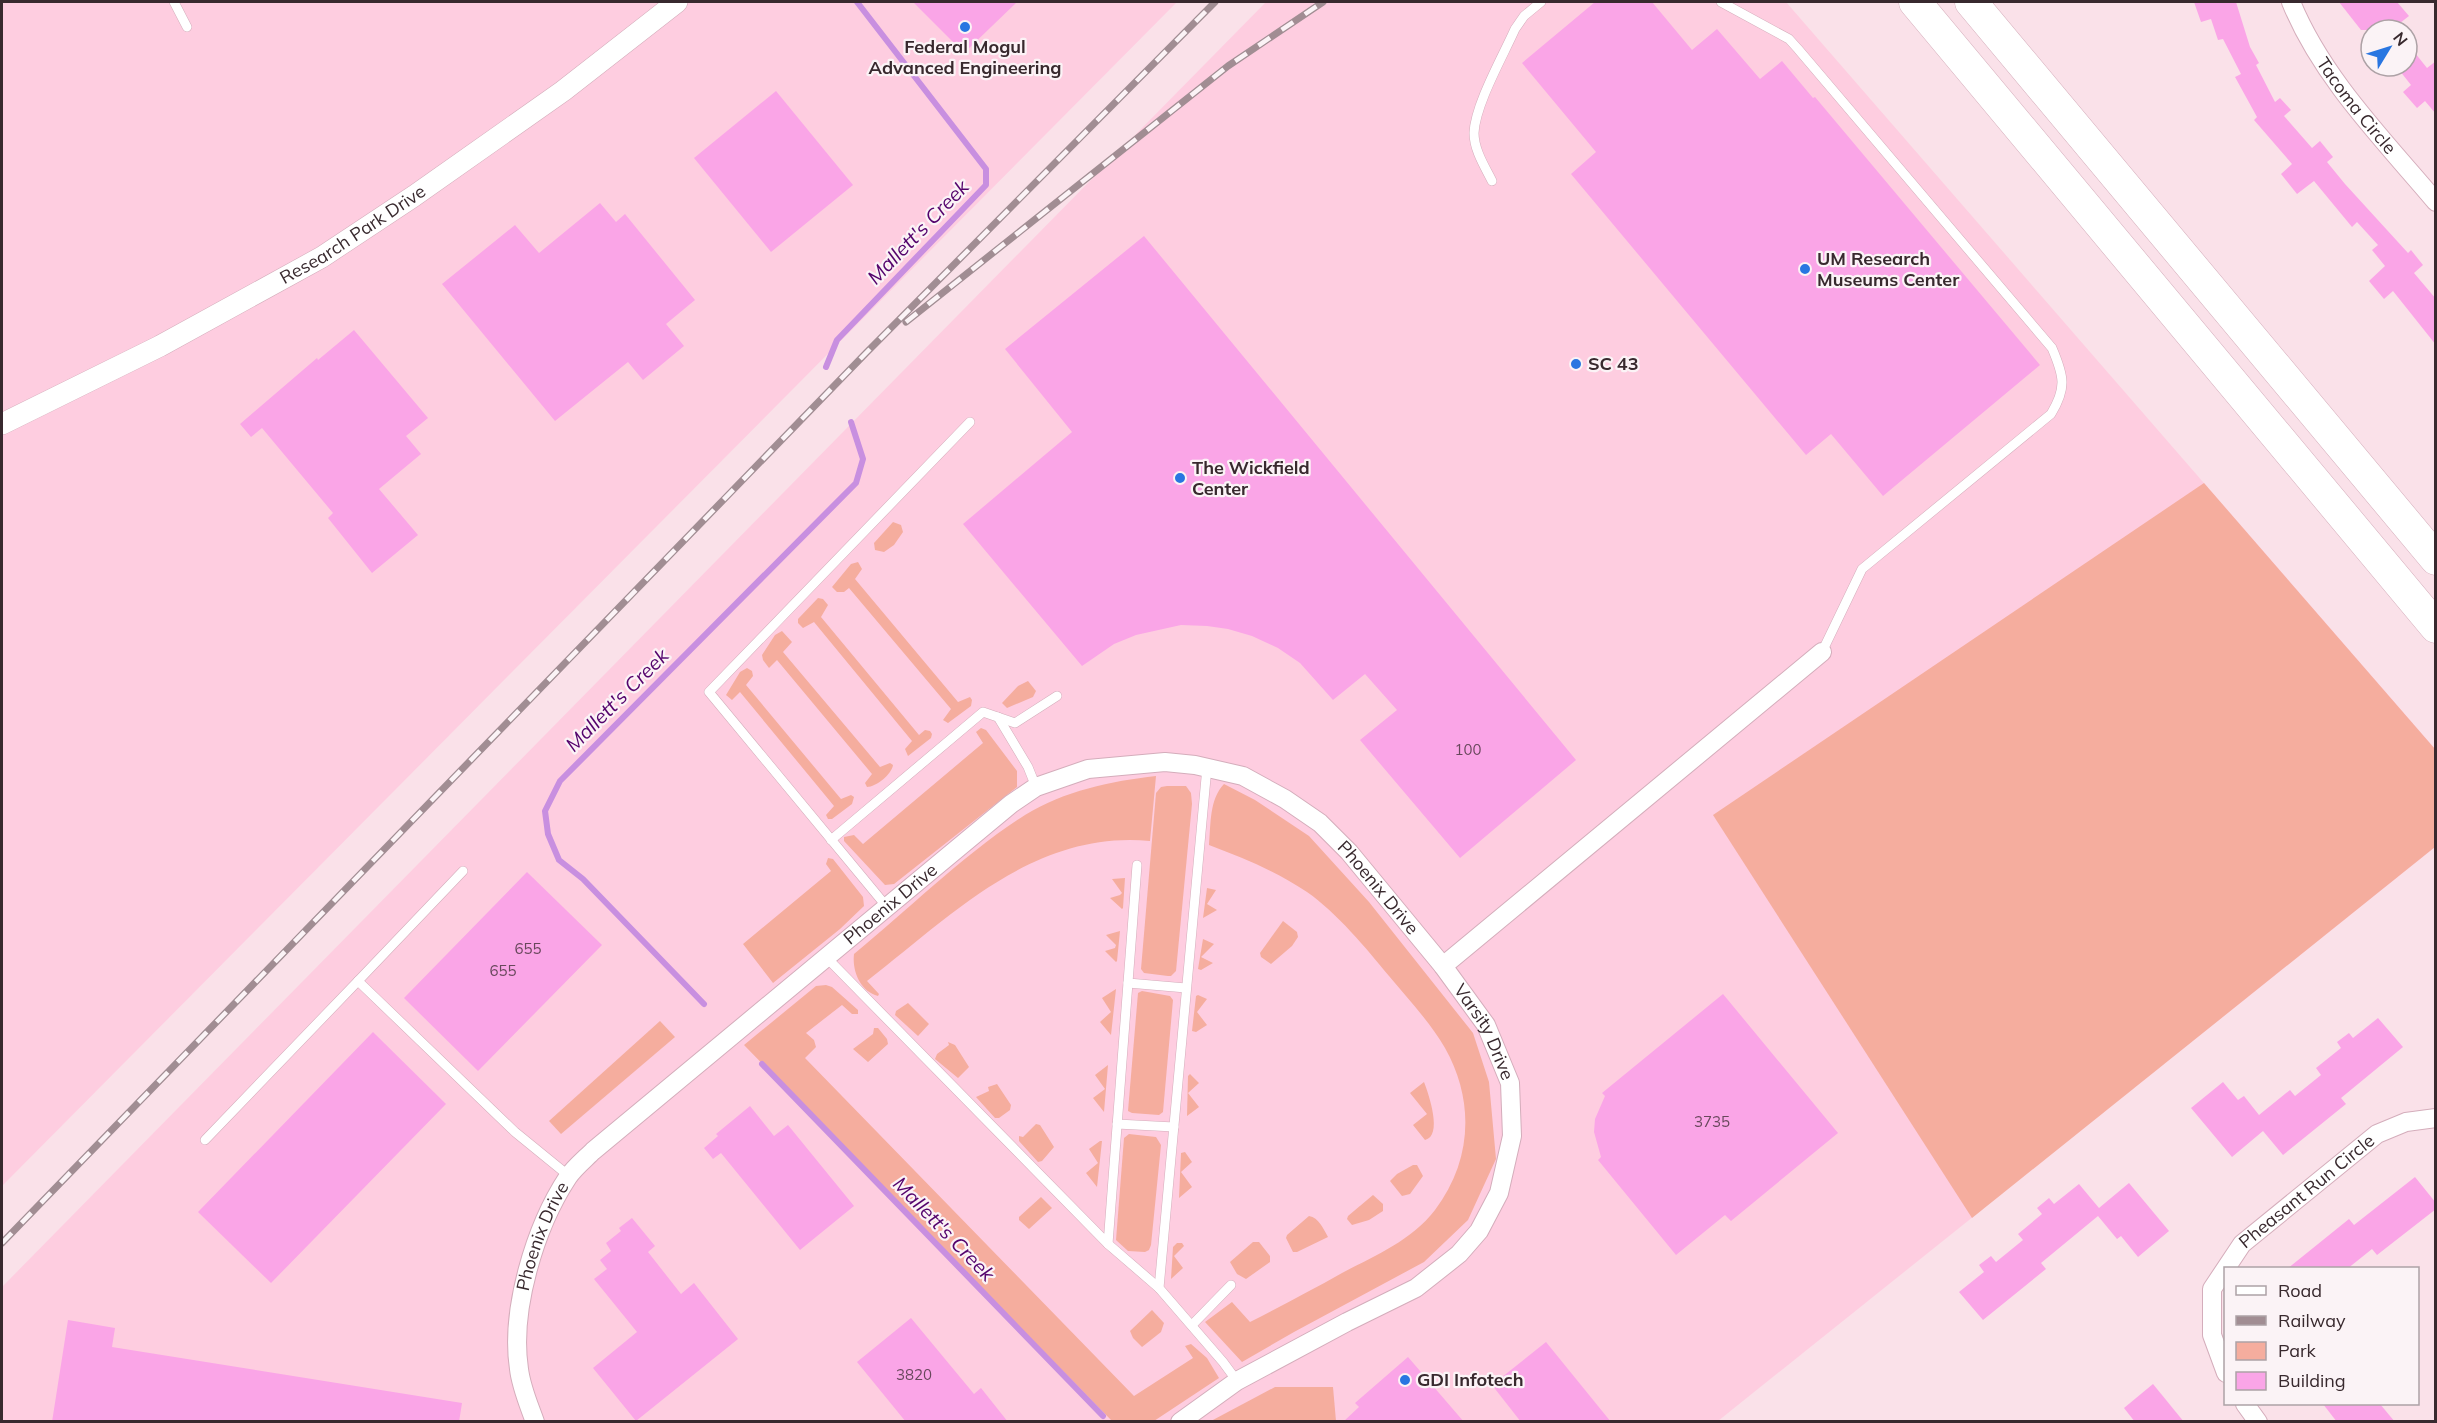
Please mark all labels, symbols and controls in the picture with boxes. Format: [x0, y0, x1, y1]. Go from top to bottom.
north arrow [2359, 18, 2419, 78]
marker: Federal Mogul Advanced Engineering [958, 20, 972, 34]
text: N [2389, 28, 2412, 50]
place label: Federal Mogul Advanced Engineering [869, 35, 1061, 79]
street label: Tacoma Circle [2312, 53, 2401, 159]
water label: Mallett's Creek [862, 174, 974, 289]
street label: Research Park Drive [276, 179, 430, 289]
place label: UM Research Museums Center [1817, 247, 1960, 291]
marker: UM Research Museums Center [1798, 262, 1812, 276]
place label: SC 43 [1588, 352, 1638, 375]
marker: SC 43 [1569, 357, 1583, 371]
place label: The Wickfield Center [1192, 456, 1310, 500]
marker: The Wickfield Center [1173, 471, 1187, 485]
water label: Mallett's Creek [560, 642, 674, 756]
house number: 100 [1454, 740, 1482, 759]
street label: Phoenix Drive [1333, 835, 1424, 939]
street label: Phoenix Drive [839, 858, 942, 949]
house number: 655 [514, 939, 542, 958]
house number: 655 [489, 961, 517, 980]
street label: Varsity Drive [1449, 979, 1519, 1083]
house number: 3735 [1694, 1112, 1730, 1131]
street label: Pheasant Run Circle [2234, 1129, 2379, 1253]
water label: Mallett's Creek [888, 1171, 1001, 1287]
street label: Phoenix Drive [511, 1177, 573, 1293]
legend [2224, 1267, 2419, 1405]
text: Road [2278, 1279, 2322, 1302]
text: Railway [2278, 1309, 2346, 1332]
text: Park [2278, 1339, 2317, 1362]
house number: 3820 [896, 1365, 932, 1384]
place label: GDI Infotech [1417, 1368, 1524, 1391]
text: Building [2278, 1369, 2346, 1392]
marker: GDI Infotech [1398, 1373, 1412, 1387]

